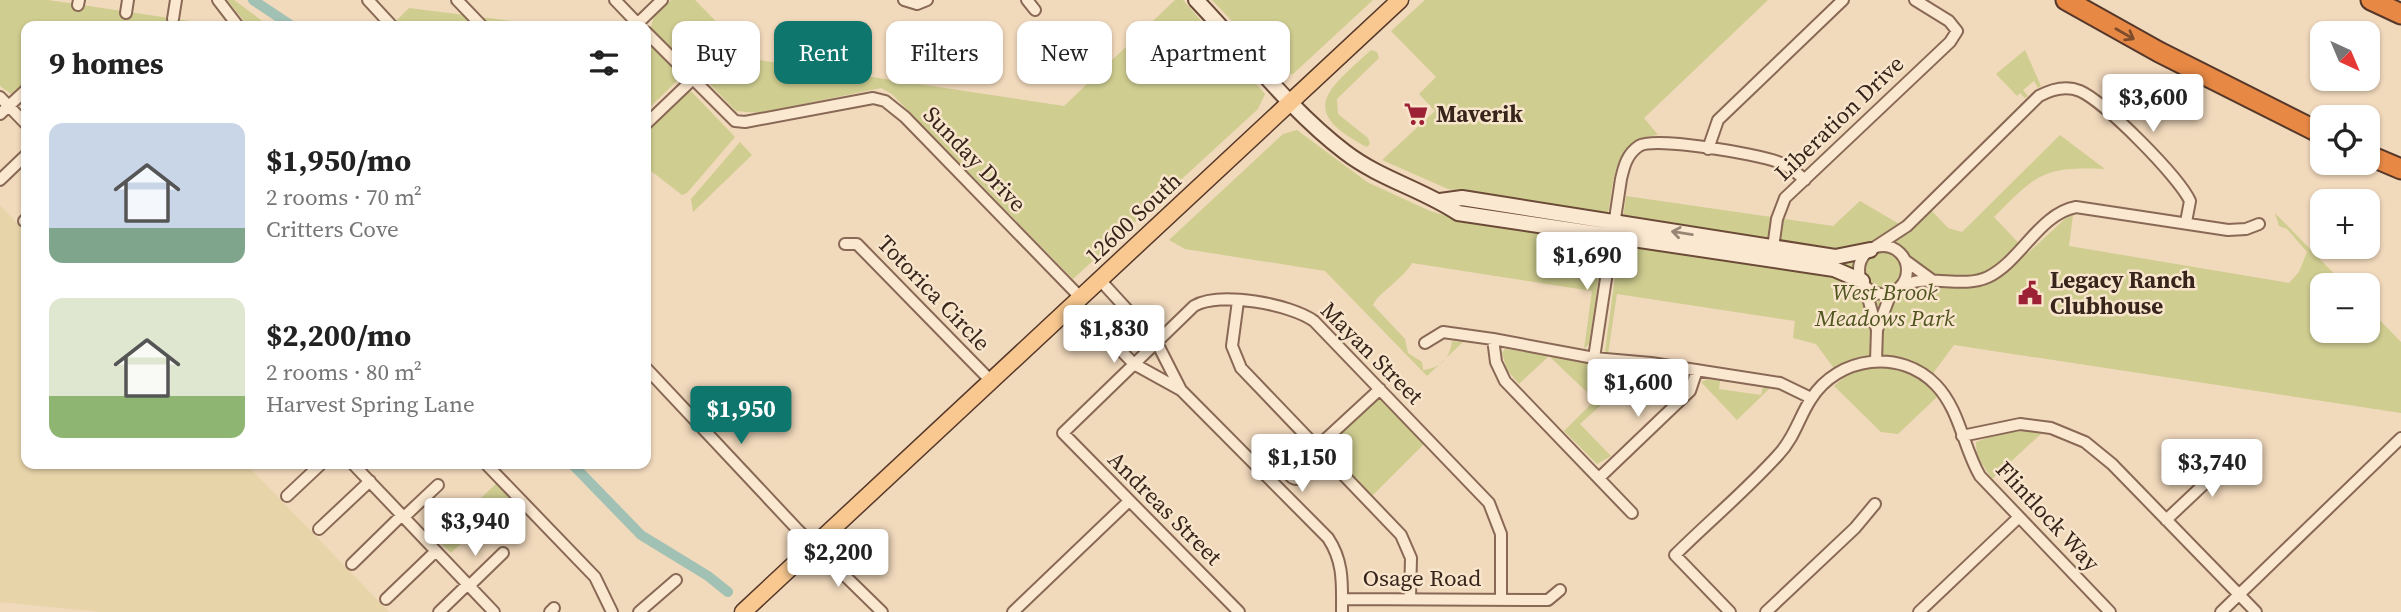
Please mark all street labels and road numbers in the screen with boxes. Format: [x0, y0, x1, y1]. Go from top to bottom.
street label: Liberation Drive [1767, 48, 1911, 188]
street label: Sunday Drive [916, 99, 1034, 219]
street label: 12600 South [1078, 165, 1189, 271]
street label: Totorica Circle [870, 228, 998, 358]
street label: Mayan Street [1313, 294, 1431, 412]
street label: Andreas Street [1101, 444, 1230, 573]
street label: Flintlock Way [1989, 454, 2108, 578]
street label: Osage Road [1363, 562, 1481, 594]

